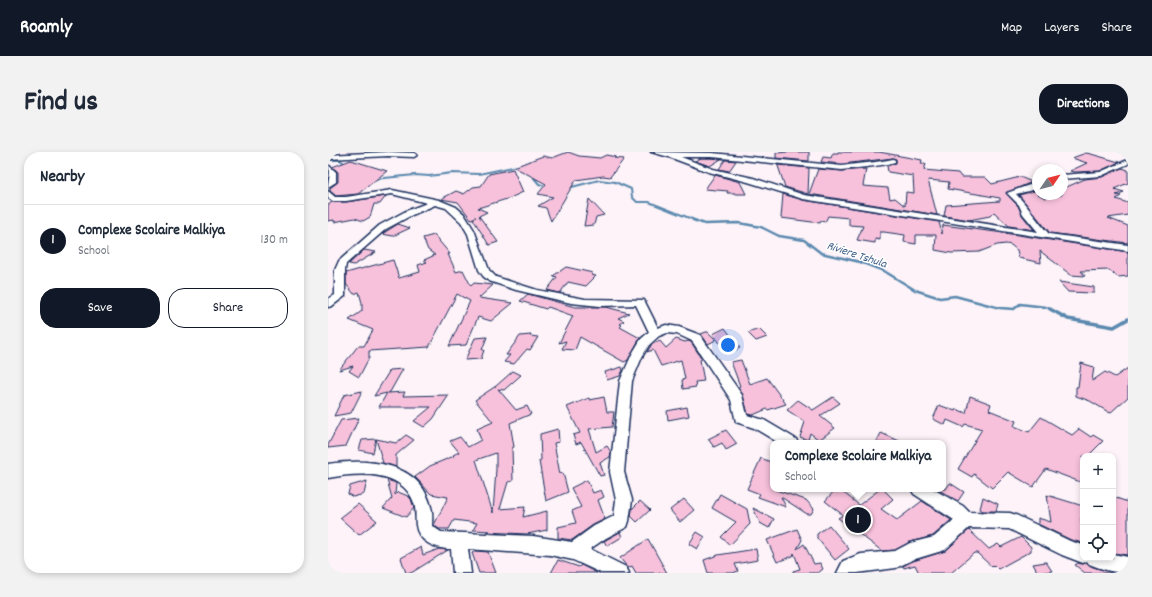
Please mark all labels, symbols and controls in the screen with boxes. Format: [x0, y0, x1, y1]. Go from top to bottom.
text: Roamly [20, 15, 72, 42]
text: Map [1001, 18, 1022, 38]
text: Layers [1044, 18, 1079, 38]
text: Share [1101, 18, 1132, 38]
text: Find us [24, 84, 98, 124]
button: Directions [1039, 84, 1128, 124]
north arrow [1032, 164, 1068, 200]
text: Nearby [40, 166, 84, 190]
text: Complexe Scolaire Malkiya [78, 220, 225, 242]
text: 1 [52, 231, 54, 250]
text: 130 m [260, 231, 288, 250]
water label: Riviere Tshula [824, 238, 890, 274]
text: School [78, 242, 110, 261]
button: Save [40, 288, 160, 328]
button: Share [168, 288, 288, 328]
your location [718, 335, 738, 355]
popup [770, 440, 946, 492]
text: Complexe Scolaire Malkiya [785, 446, 931, 468]
map controls [1080, 453, 1116, 561]
button: + [1080, 453, 1116, 489]
text: School [785, 468, 816, 487]
button: − [1080, 489, 1116, 525]
pin: 1 [845, 505, 871, 535]
button: locate [1080, 525, 1116, 561]

